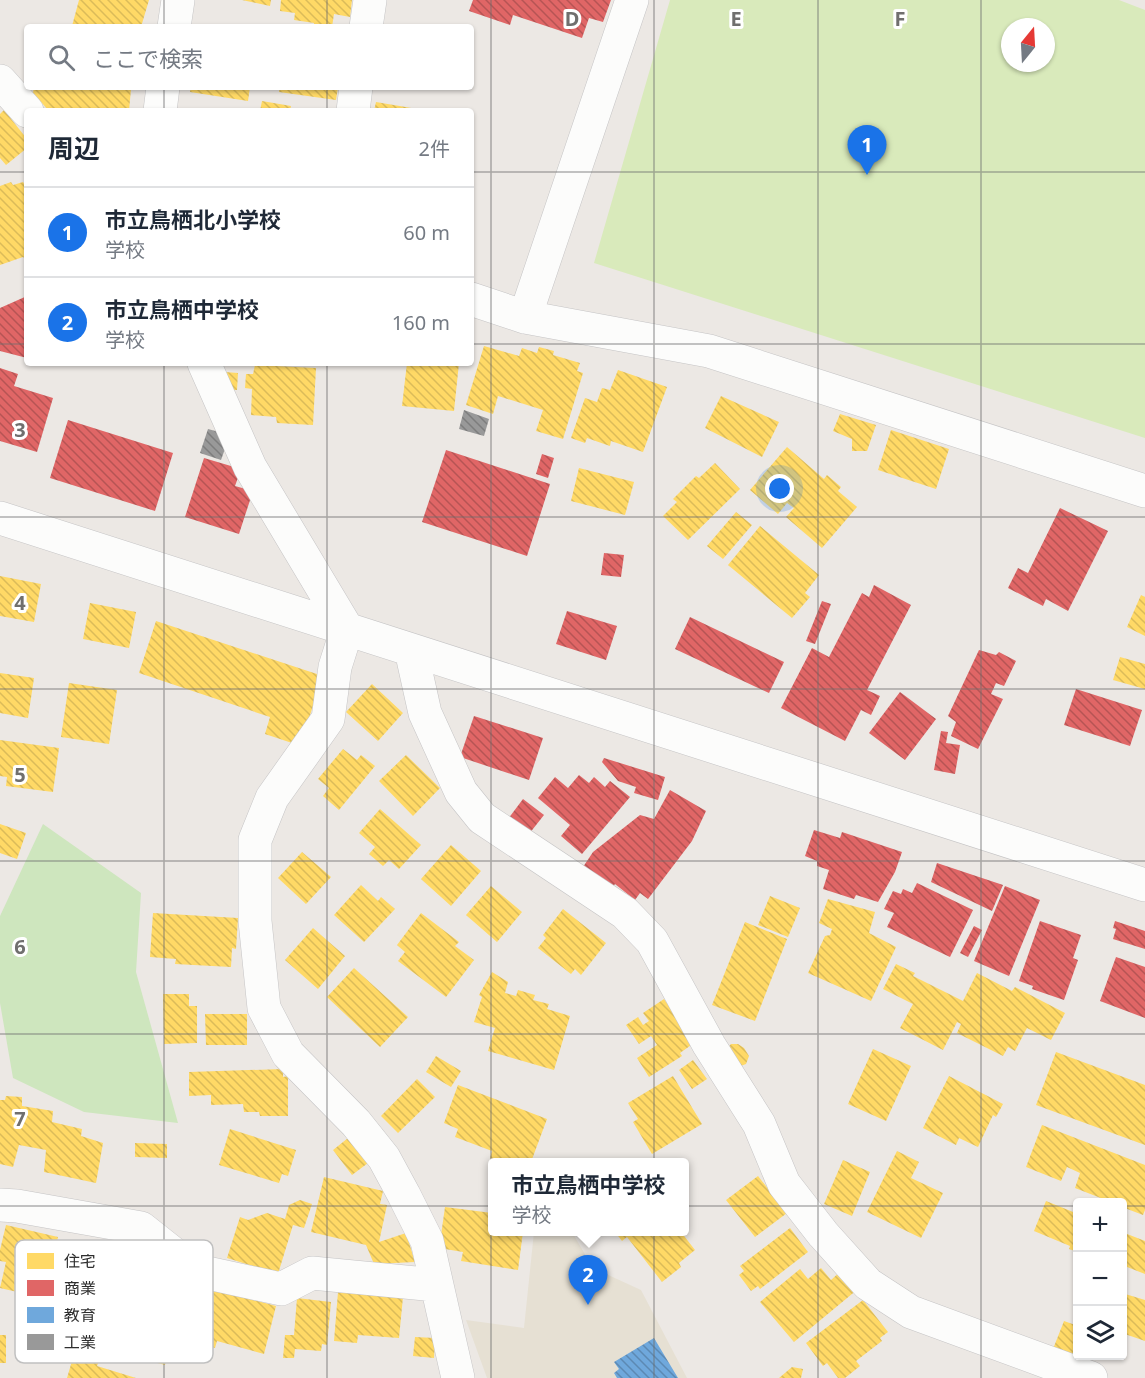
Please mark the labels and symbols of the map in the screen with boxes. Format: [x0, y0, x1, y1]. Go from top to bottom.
text: D [565, 5, 579, 32]
text: E [730, 5, 742, 32]
text: F [895, 5, 905, 32]
north arrow [1001, 18, 1055, 72]
pin: 1 [848, 126, 886, 175]
text: 3 [14, 416, 26, 443]
your location [765, 474, 794, 503]
text: 4 [14, 589, 26, 616]
text: 5 [14, 761, 26, 788]
text: 6 [14, 933, 26, 960]
text: 7 [14, 1105, 26, 1132]
legend [15, 1240, 213, 1363]
text: 住宅 [64, 1250, 96, 1272]
pin: 2 [568, 1256, 608, 1305]
text: 商業 [64, 1277, 96, 1299]
text: 教育 [64, 1304, 96, 1326]
text: 工業 [64, 1331, 96, 1353]

